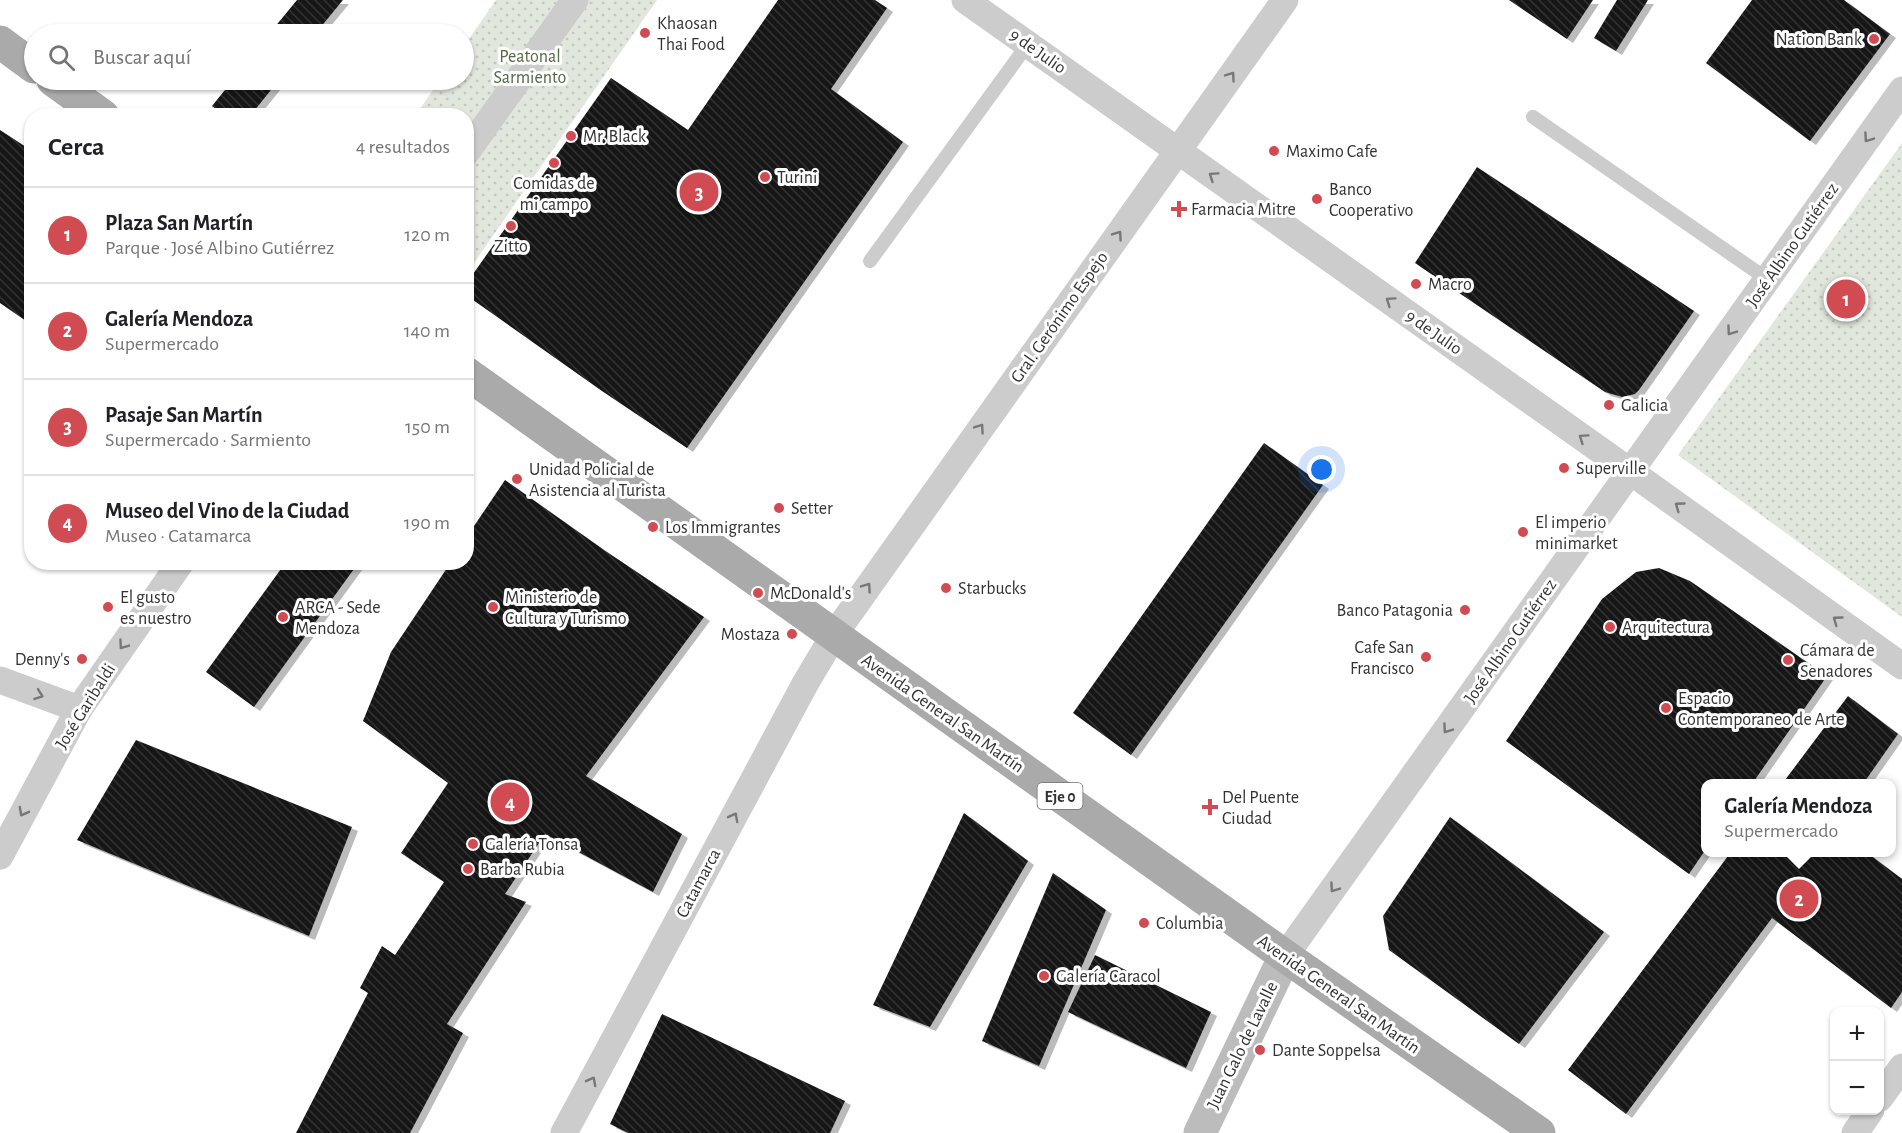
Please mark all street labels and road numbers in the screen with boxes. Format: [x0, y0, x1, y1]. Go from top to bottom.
street label: 9 de Julio [1006, 26, 1069, 78]
street label: José Albino Gutiérrez [1743, 180, 1842, 311]
street label: Gral. Gerónimo Espejo [1008, 249, 1112, 386]
street label: 9 de Julio [1402, 307, 1465, 359]
street label: José Albino Gutiérrez [1461, 576, 1560, 707]
street label: Avenida General San Martín [858, 651, 1027, 777]
street label: José Garibaldi [53, 661, 119, 752]
road number: Eje 0 [1038, 783, 1082, 809]
street label: Catamarca [673, 846, 724, 921]
street label: Avenida General San Martín [1254, 932, 1423, 1058]
street label: Juan Galo de Lavalle [1204, 979, 1281, 1112]

